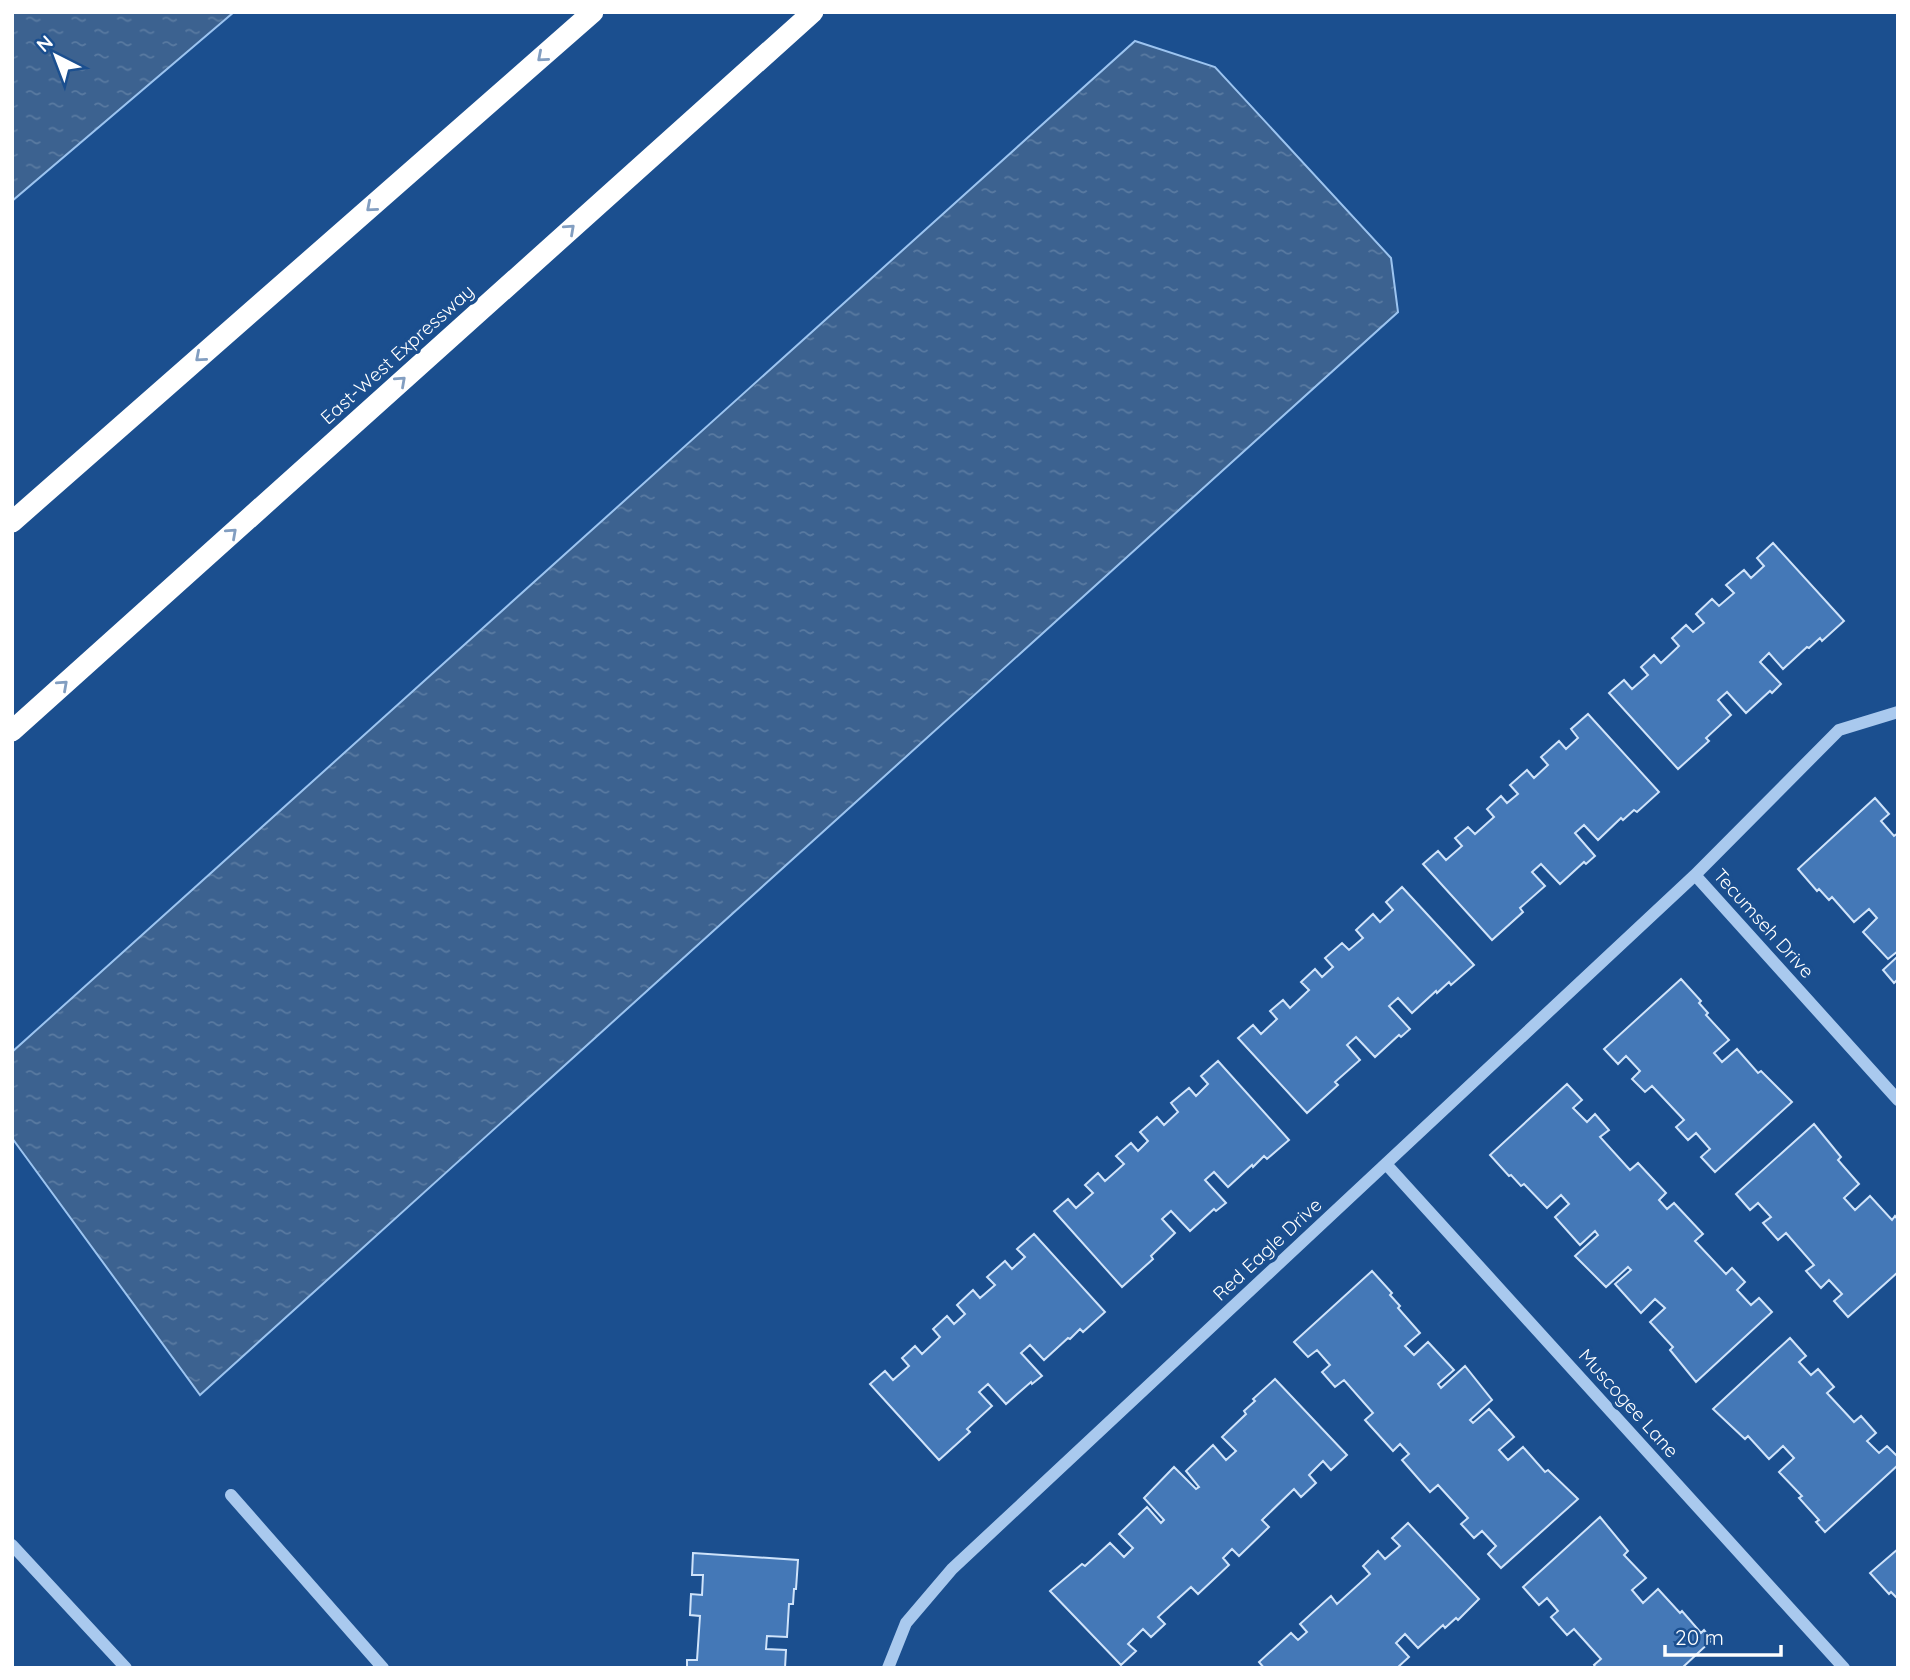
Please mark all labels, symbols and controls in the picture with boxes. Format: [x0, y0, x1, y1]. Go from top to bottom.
north arrow [21, 21, 91, 91]
text: N [31, 30, 58, 57]
one-way arrow [537, 49, 550, 61]
one-way arrow [366, 199, 379, 211]
one-way arrow [562, 225, 575, 237]
street label: East-West Expressway [315, 279, 479, 429]
one-way arrow [195, 349, 208, 361]
one-way arrow [393, 377, 406, 389]
one-way arrow [224, 529, 237, 541]
one-way arrow [55, 681, 68, 694]
street label: Tecumseh Drive [1708, 863, 1820, 983]
street label: Red Eagle Drive [1208, 1192, 1326, 1306]
street label: Muscogee Lane [1574, 1344, 1684, 1462]
scale bar [1665, 1614, 1780, 1658]
text: 20 m [1675, 1624, 1724, 1650]

